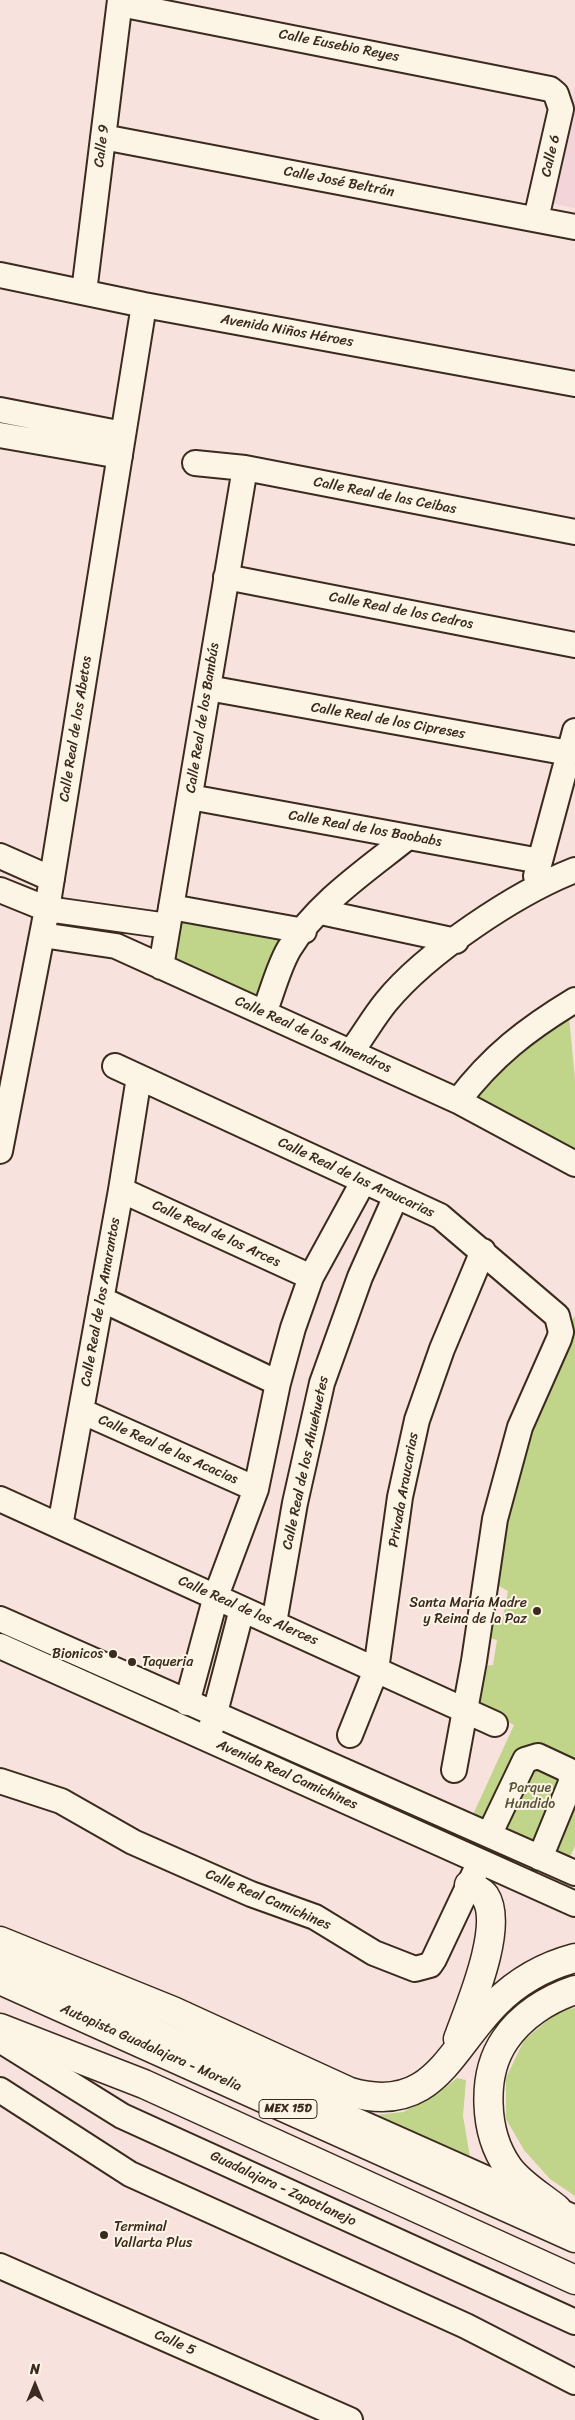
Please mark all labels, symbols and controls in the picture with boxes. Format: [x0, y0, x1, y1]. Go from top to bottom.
street label: Calle Eusebio Reyes [277, 26, 401, 66]
street label: Calle 9 [91, 124, 113, 168]
street label: Calle 6 [538, 133, 564, 179]
street label: Calle José Beltrán [282, 163, 396, 201]
street label: Avenida Niños Héroes [219, 311, 355, 351]
street label: Calle Real de las Ceibas [312, 474, 458, 518]
street label: Calle Real de los Cedros [328, 589, 474, 633]
street label: Calle Real de los Bambús [183, 642, 223, 794]
street label: Calle Real de los Abetos [56, 655, 96, 803]
street label: Calle Real de los Cipreses [310, 699, 466, 743]
street label: Calle Real de los Baobabs [287, 807, 443, 851]
street label: Calle Real de los Almendros [232, 993, 394, 1077]
street label: Calle Real de las Araucarias [275, 1134, 437, 1222]
street label: Calle Real de los Arces [149, 1197, 283, 1271]
street label: Calle Real de los Amarantos [78, 1216, 124, 1388]
street label: Calle Real de los Ahuehuetes [279, 1375, 333, 1551]
street label: Calle Real de las Acacias [96, 1412, 240, 1488]
street label: Privada Araucarias [386, 1431, 422, 1549]
street label: Calle Real de los Alerces [176, 1573, 320, 1649]
place label: Santa María Madre y Reina de la Paz [409, 1595, 527, 1628]
marker: Santa María Madre y Reina de la Paz [531, 1605, 543, 1617]
place label: Bionicos [52, 1646, 103, 1662]
marker: Bionicos [107, 1648, 119, 1660]
place label: Taqueria [142, 1654, 193, 1670]
marker: Taqueria [126, 1656, 138, 1668]
street label: Avenida Real Camichines [214, 1736, 360, 1814]
park label: Parque Hundido [505, 1780, 555, 1812]
street label: Calle Real Camichines [203, 1866, 333, 1934]
street label: Autopista Guadalajara - Morelia [58, 2000, 244, 2096]
road number: MEX 15D [259, 2100, 317, 2118]
street label: Guadalajara - Zapotlanejo [207, 2148, 359, 2230]
place label: Terminal Vallarta Plus [114, 2219, 192, 2252]
marker: Terminal Vallarta Plus [98, 2229, 110, 2241]
street label: Calle 5 [152, 2327, 198, 2359]
text: N [30, 2357, 40, 2382]
north arrow [10, 2360, 60, 2410]

